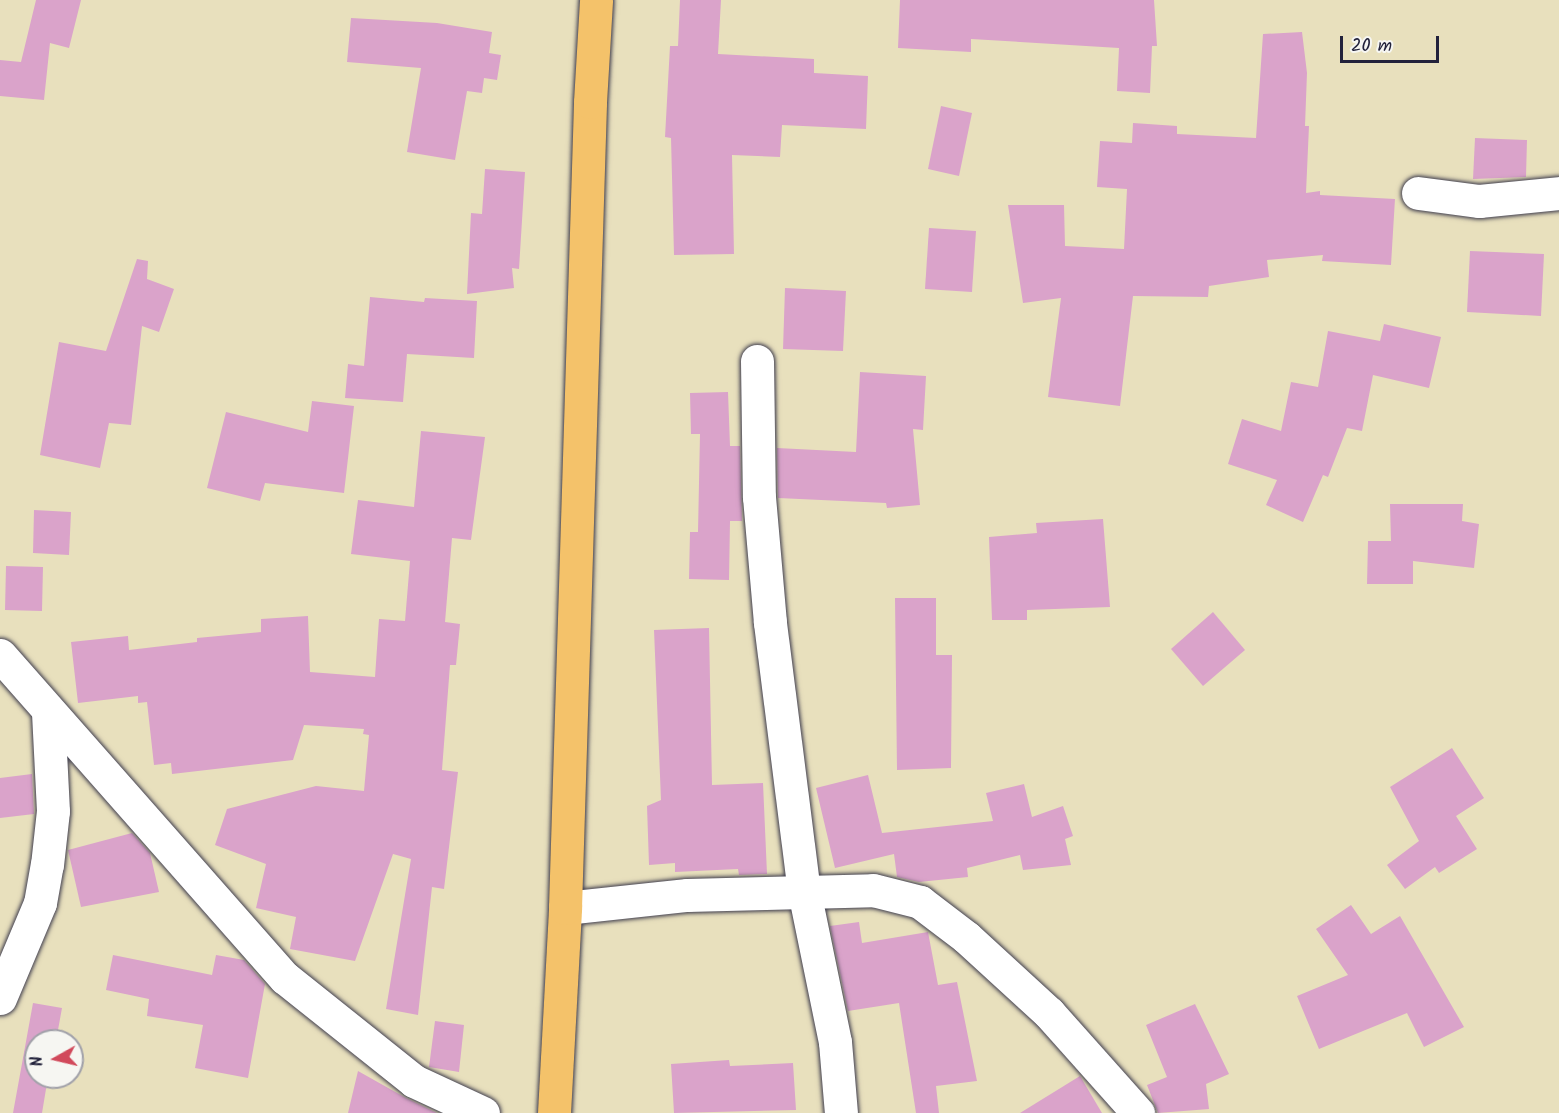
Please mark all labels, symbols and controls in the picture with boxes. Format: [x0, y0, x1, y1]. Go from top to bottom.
scale bar [1343, 24, 1442, 62]
text: 20 m [1351, 32, 1392, 61]
north arrow [24, 1029, 84, 1089]
text: N [25, 1055, 51, 1068]

